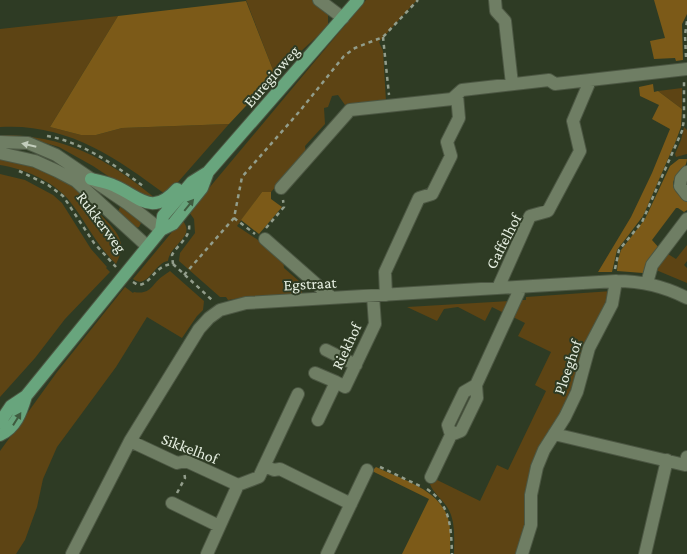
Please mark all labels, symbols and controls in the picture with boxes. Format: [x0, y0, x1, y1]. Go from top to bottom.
street label: Euregioweg [240, 42, 304, 111]
one-way arrow [21, 141, 36, 149]
street label: Rukkerweg [73, 189, 130, 257]
one-way arrow [183, 199, 194, 212]
street label: Gaffelhof [482, 210, 525, 272]
street label: Egstraat [283, 274, 338, 294]
street label: Riekhof [328, 319, 365, 372]
street label: Ploeghof [550, 337, 586, 397]
one-way arrow [13, 412, 22, 425]
street label: Sikkelhof [159, 430, 222, 467]

